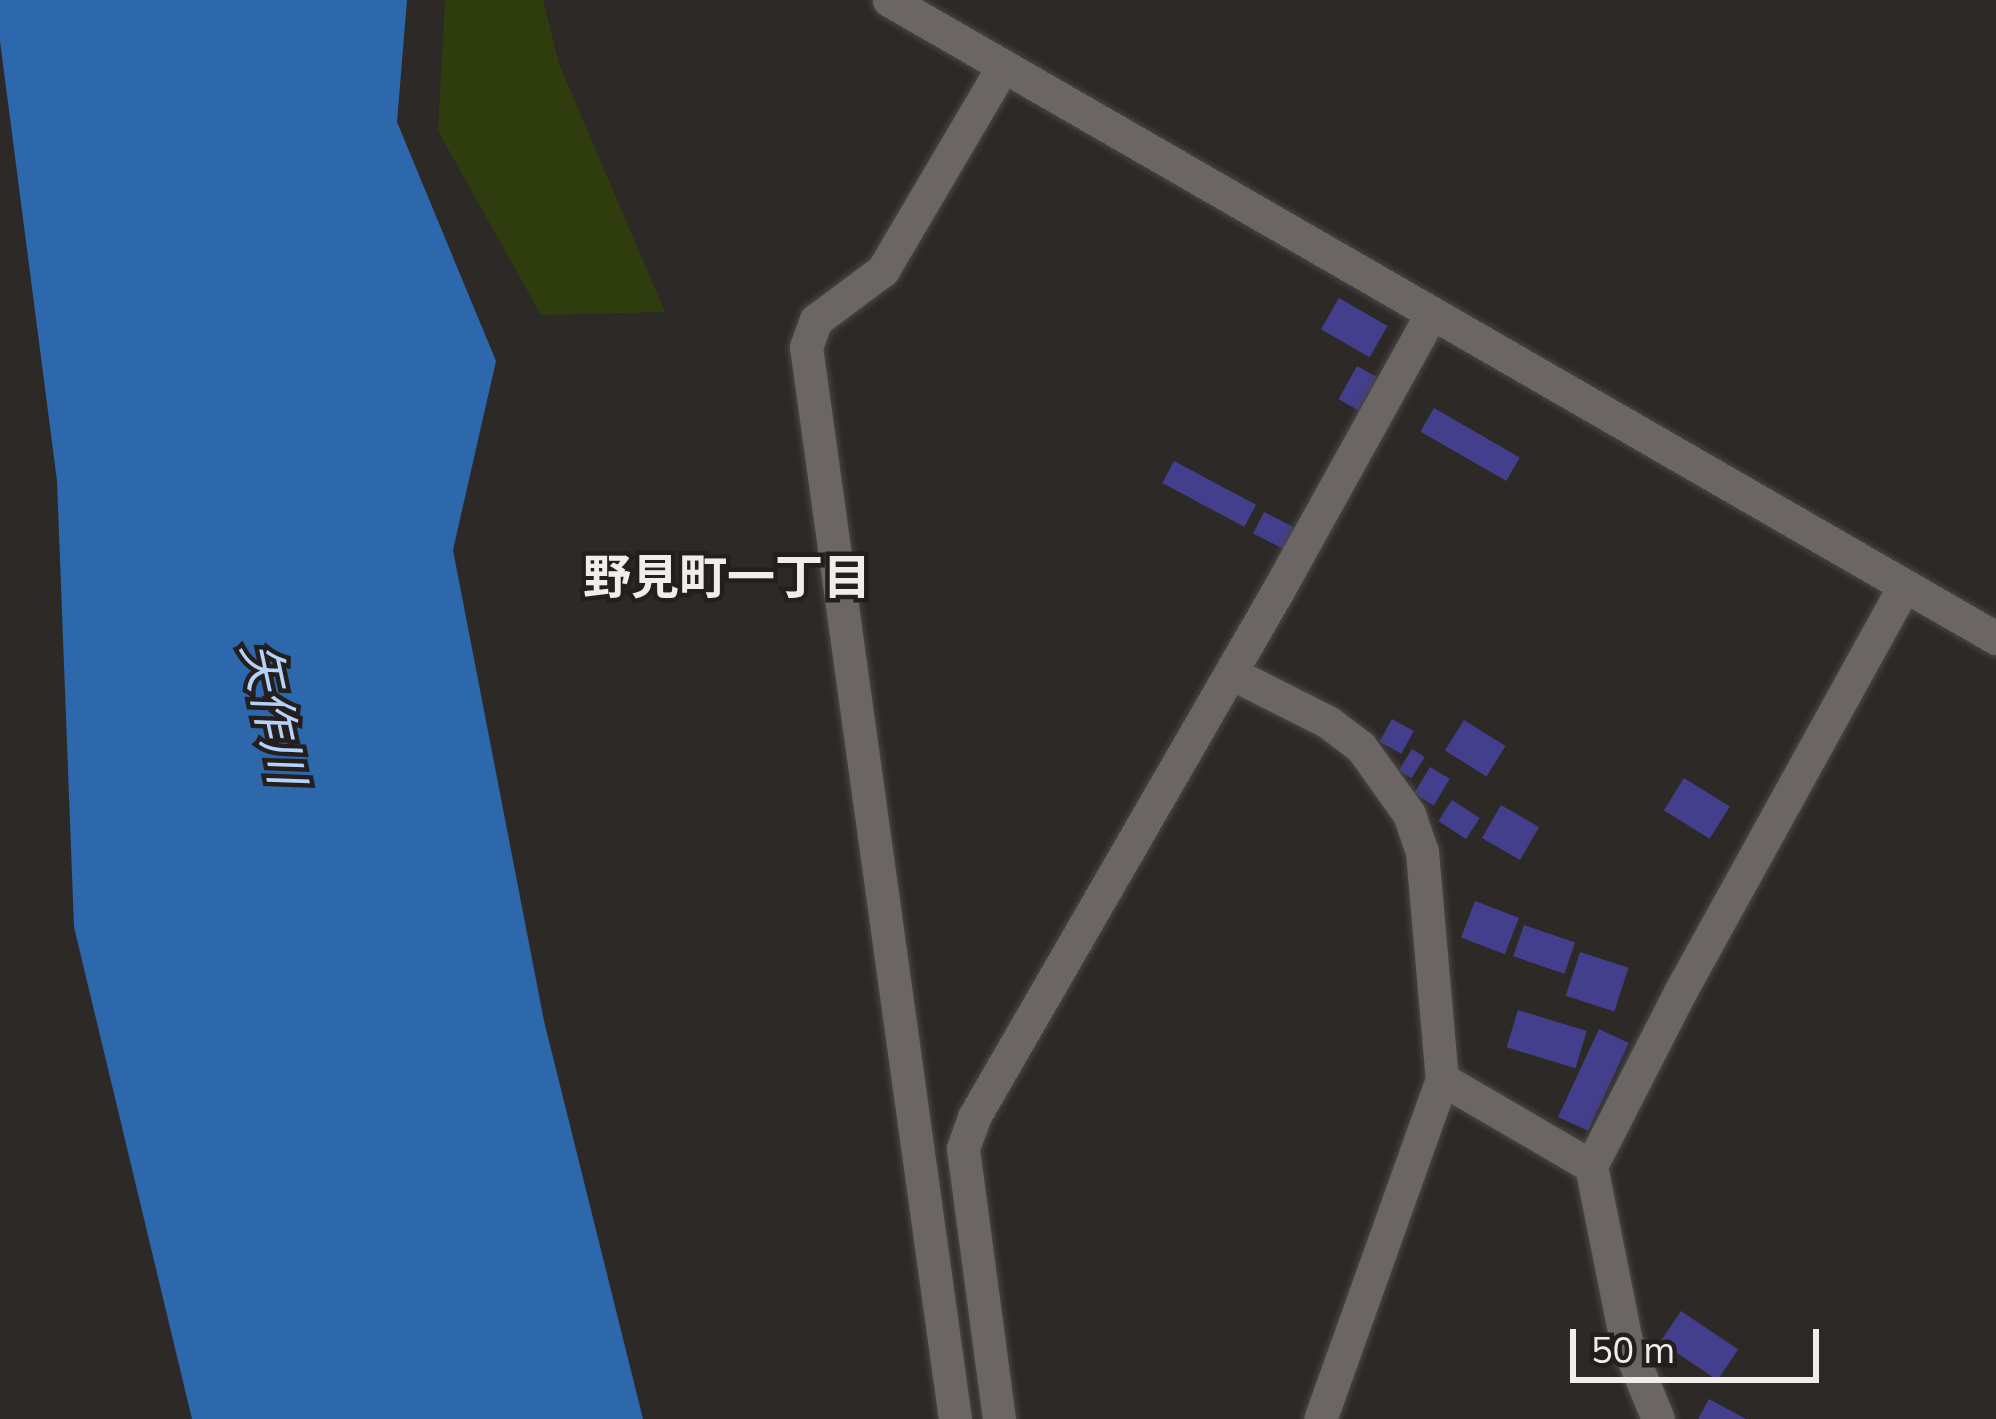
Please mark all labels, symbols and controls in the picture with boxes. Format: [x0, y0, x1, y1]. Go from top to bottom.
district label: 野見町一丁目 [583, 548, 871, 606]
water label: 矢作川 [231, 637, 317, 789]
scale bar [1576, 1305, 1825, 1379]
text: 50 m [1591, 1327, 1675, 1372]

